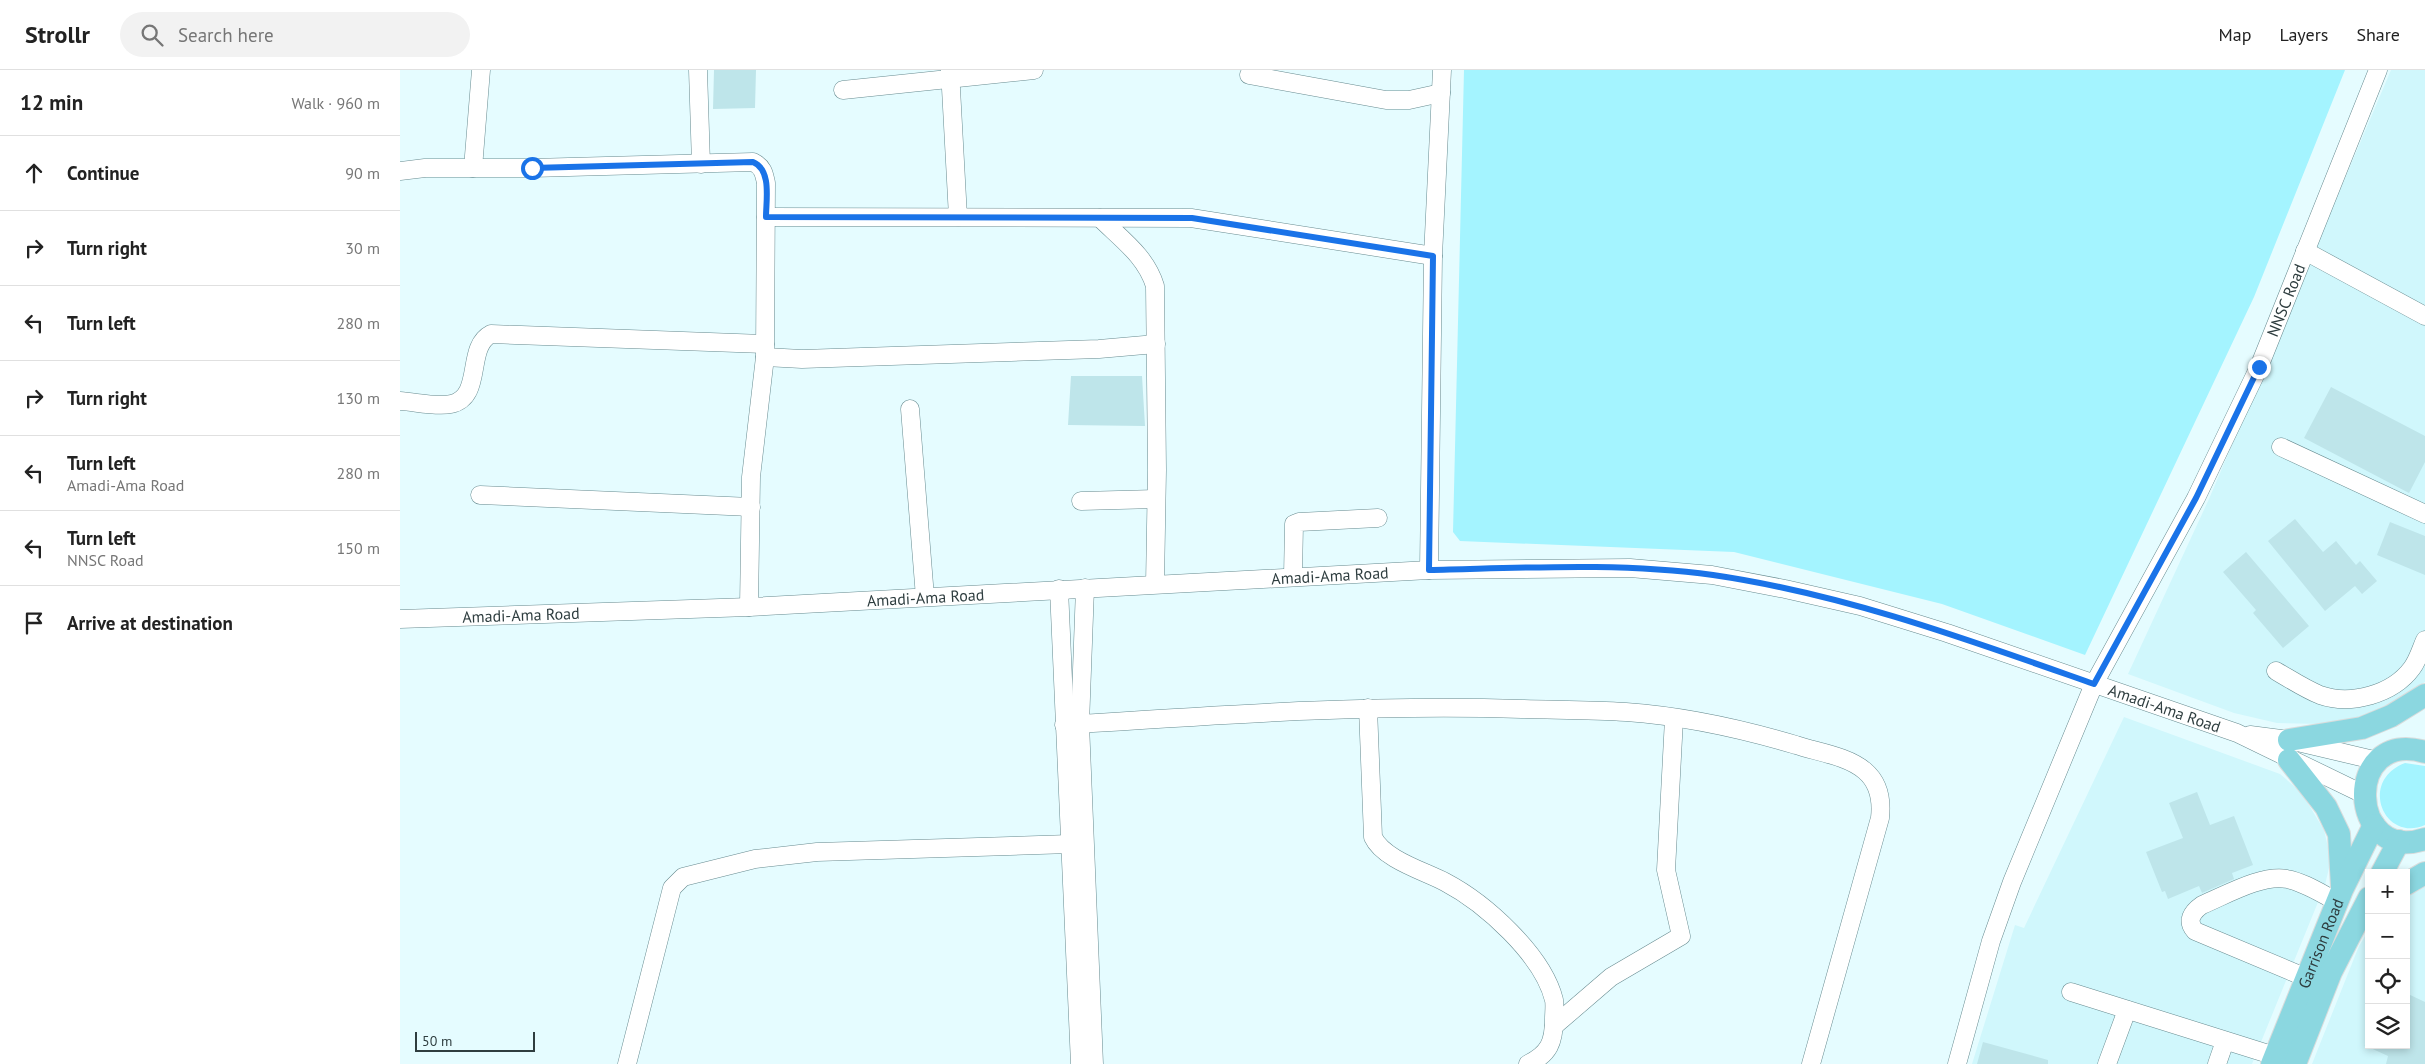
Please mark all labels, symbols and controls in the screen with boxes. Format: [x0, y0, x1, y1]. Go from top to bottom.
search box [120, 12, 470, 57]
text: Strollr [25, 19, 90, 50]
icon: search [138, 21, 166, 49]
text: Search here [178, 23, 274, 47]
text: Map [2219, 23, 2251, 46]
text: Layers [2279, 23, 2328, 46]
text: Share [2356, 23, 2400, 46]
text: 12 min [20, 89, 83, 116]
text: Walk · 960 m [291, 93, 380, 113]
route start [521, 157, 544, 180]
icon: ahead [20, 159, 48, 187]
text: Continue [67, 161, 139, 185]
text: 90 m [345, 163, 380, 183]
icon: right [20, 234, 48, 262]
text: Turn right [67, 236, 147, 260]
text: 30 m [345, 238, 380, 258]
street label: NNSC Road [2262, 261, 2309, 340]
icon: left [20, 309, 48, 337]
text: Turn left [67, 311, 136, 335]
text: 280 m [337, 313, 380, 333]
route end [2248, 356, 2271, 379]
icon: right [20, 384, 48, 412]
text: Turn right [67, 386, 147, 410]
text: 130 m [337, 388, 380, 408]
text: Turn left [67, 451, 136, 475]
icon: left [20, 459, 48, 487]
text: 280 m [337, 463, 380, 483]
text: Amadi-Ama Road [67, 475, 184, 495]
text: Turn left [67, 526, 136, 550]
icon: left [20, 534, 48, 562]
text: 150 m [337, 538, 380, 558]
text: NNSC Road [67, 550, 144, 570]
street label: Amadi-Ama Road [1271, 562, 1389, 589]
street label: Amadi-Ama Road [866, 584, 985, 611]
street label: Amadi-Ama Road [462, 603, 580, 627]
icon: arrive [20, 609, 48, 637]
text: Arrive at destination [67, 611, 233, 635]
street label: Amadi-Ama Road [2106, 679, 2223, 737]
map controls [2365, 869, 2410, 1049]
button: + [2365, 869, 2410, 914]
street label: Garrison Road [2293, 895, 2348, 991]
button: − [2365, 914, 2410, 959]
button: locate [2365, 959, 2410, 1004]
button: layers [2365, 1004, 2410, 1049]
scale bar [415, 1029, 535, 1052]
text: 50 m [422, 1032, 452, 1050]

